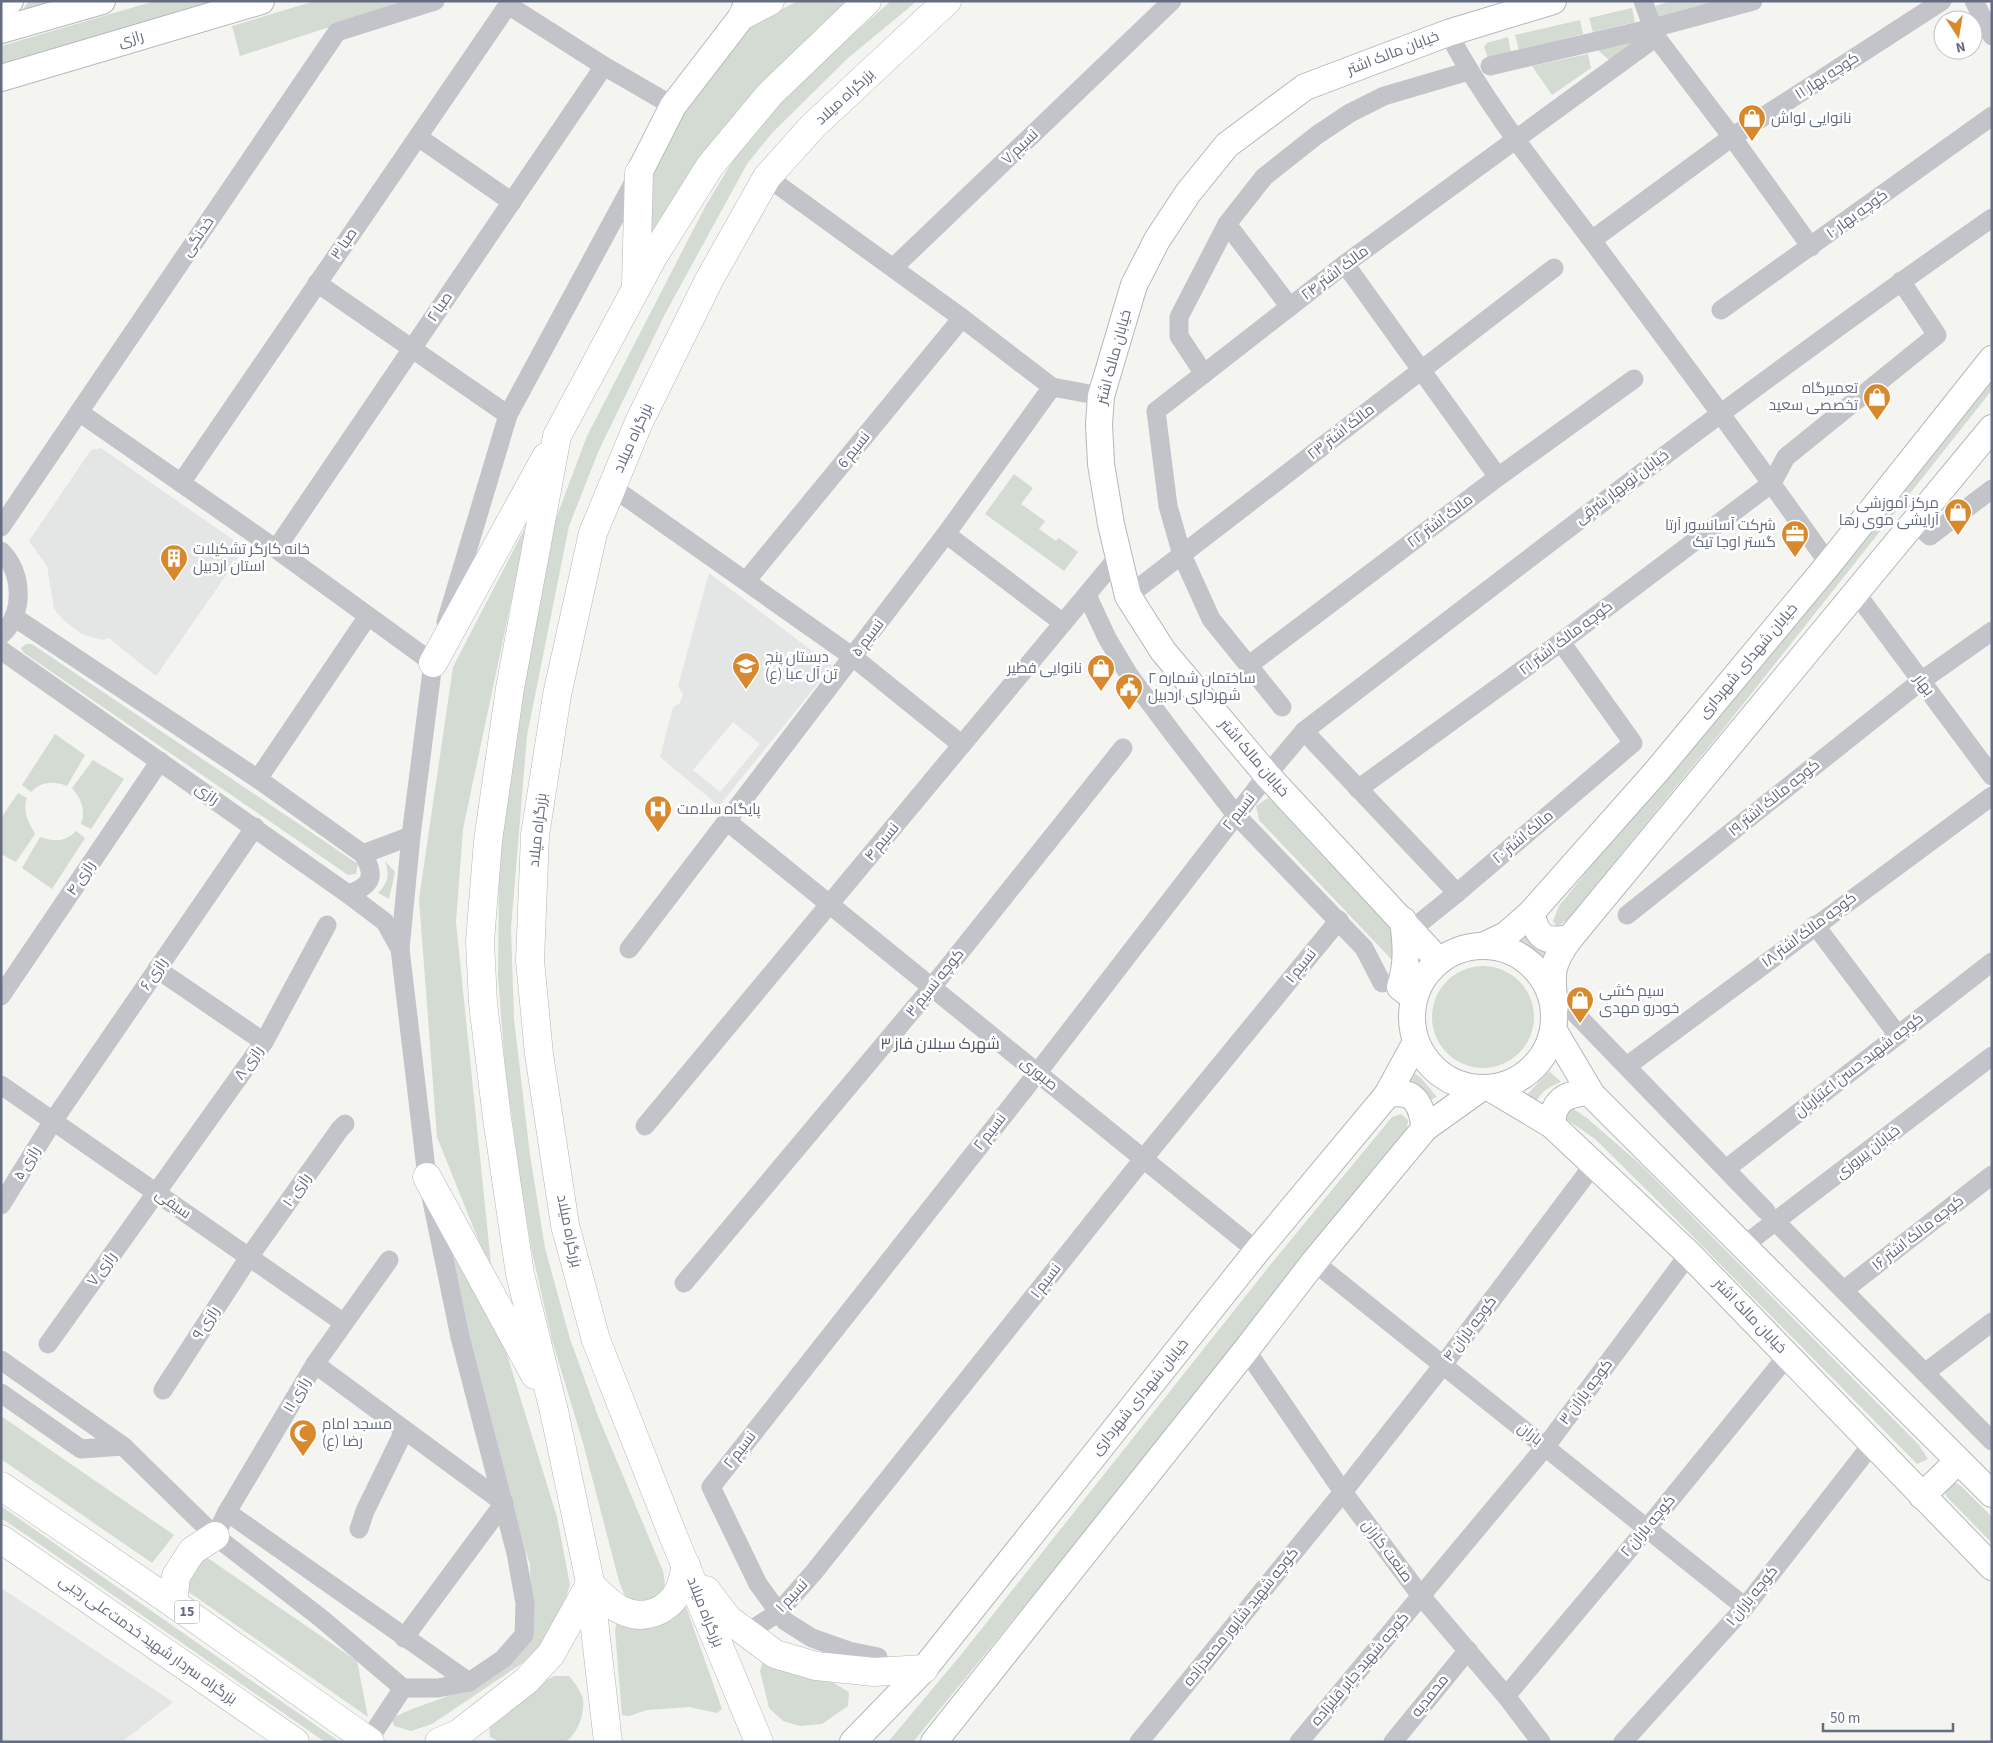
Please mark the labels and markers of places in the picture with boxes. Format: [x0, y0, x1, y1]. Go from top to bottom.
shop icon: نانوایی لواش [1737, 103, 1767, 142]
place label: نانوایی لواش [1771, 108, 1851, 129]
place label: تعمیرگاه تخصصی سعید [1769, 378, 1858, 416]
shop icon: تعمیرگاه تخصصی سعید [1862, 382, 1892, 421]
place label: مرکز آموزشی آرایشی موی رها [1839, 493, 1939, 531]
shop icon: مرکز آموزشی آرایشی موی رها [1943, 497, 1973, 536]
place label: شرکت آسانسور آرتا گستر اوجا تیک [1665, 515, 1776, 553]
office icon: شرکت آسانسور آرتا گستر اوجا تیک [1780, 519, 1810, 558]
place label: خانه کارگر تشکیلات استان اردبیل [193, 539, 310, 577]
building icon: خانه کارگر تشکیلات استان اردبیل [159, 543, 189, 582]
place label: دبستان پنج تن آل عبا (ع) [765, 647, 838, 685]
school or university icon: دبستان پنج تن آل عبا (ع) [731, 651, 761, 690]
shop icon: نانوایی فطیر [1086, 653, 1116, 692]
place label: نانوایی فطیر [1006, 658, 1082, 679]
place label: ساختمان شماره ۲ شهرداری اردبیل [1148, 668, 1256, 706]
public building icon: ساختمان شماره ۲ شهرداری اردبیل [1114, 672, 1144, 711]
hospital icon: پایگاه سلامت [643, 794, 673, 833]
place label: پایگاه سلامت [677, 799, 761, 820]
place label: سیم کشی خودرو مهدی [1599, 981, 1679, 1019]
shop icon: سیم کشی خودرو مهدی [1565, 985, 1595, 1024]
place label: مسجد امام رضا (ع) [322, 1414, 392, 1452]
mosque icon: مسجد امام رضا (ع) [288, 1418, 318, 1457]

